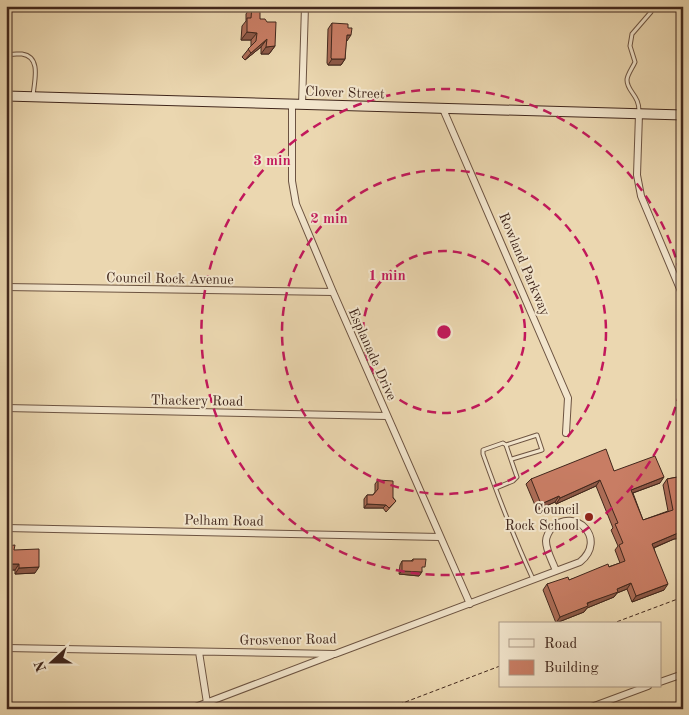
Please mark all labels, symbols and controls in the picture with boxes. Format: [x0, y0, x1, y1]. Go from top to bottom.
street label: Clover Street [305, 85, 385, 101]
text: 3 min [253, 154, 291, 169]
street label: Rowland Parkway [496, 211, 552, 318]
text: 2 min [310, 212, 348, 227]
text: 1 min [368, 269, 406, 284]
street label: Council Rock Avenue [106, 271, 234, 287]
street label: Esplanade Drive [345, 306, 399, 403]
centre of rings [435, 323, 453, 341]
street label: Thackery Road [151, 393, 243, 409]
place label: Council Rock School [505, 503, 579, 533]
marker: Council Rock School [583, 511, 595, 523]
street label: Pelham Road [184, 513, 264, 529]
legend [499, 622, 662, 688]
street label: Grosvenor Road [239, 632, 337, 648]
text: Road [544, 637, 578, 652]
north arrow [28, 638, 78, 688]
text: N [32, 659, 49, 674]
text: Building [544, 661, 599, 676]

